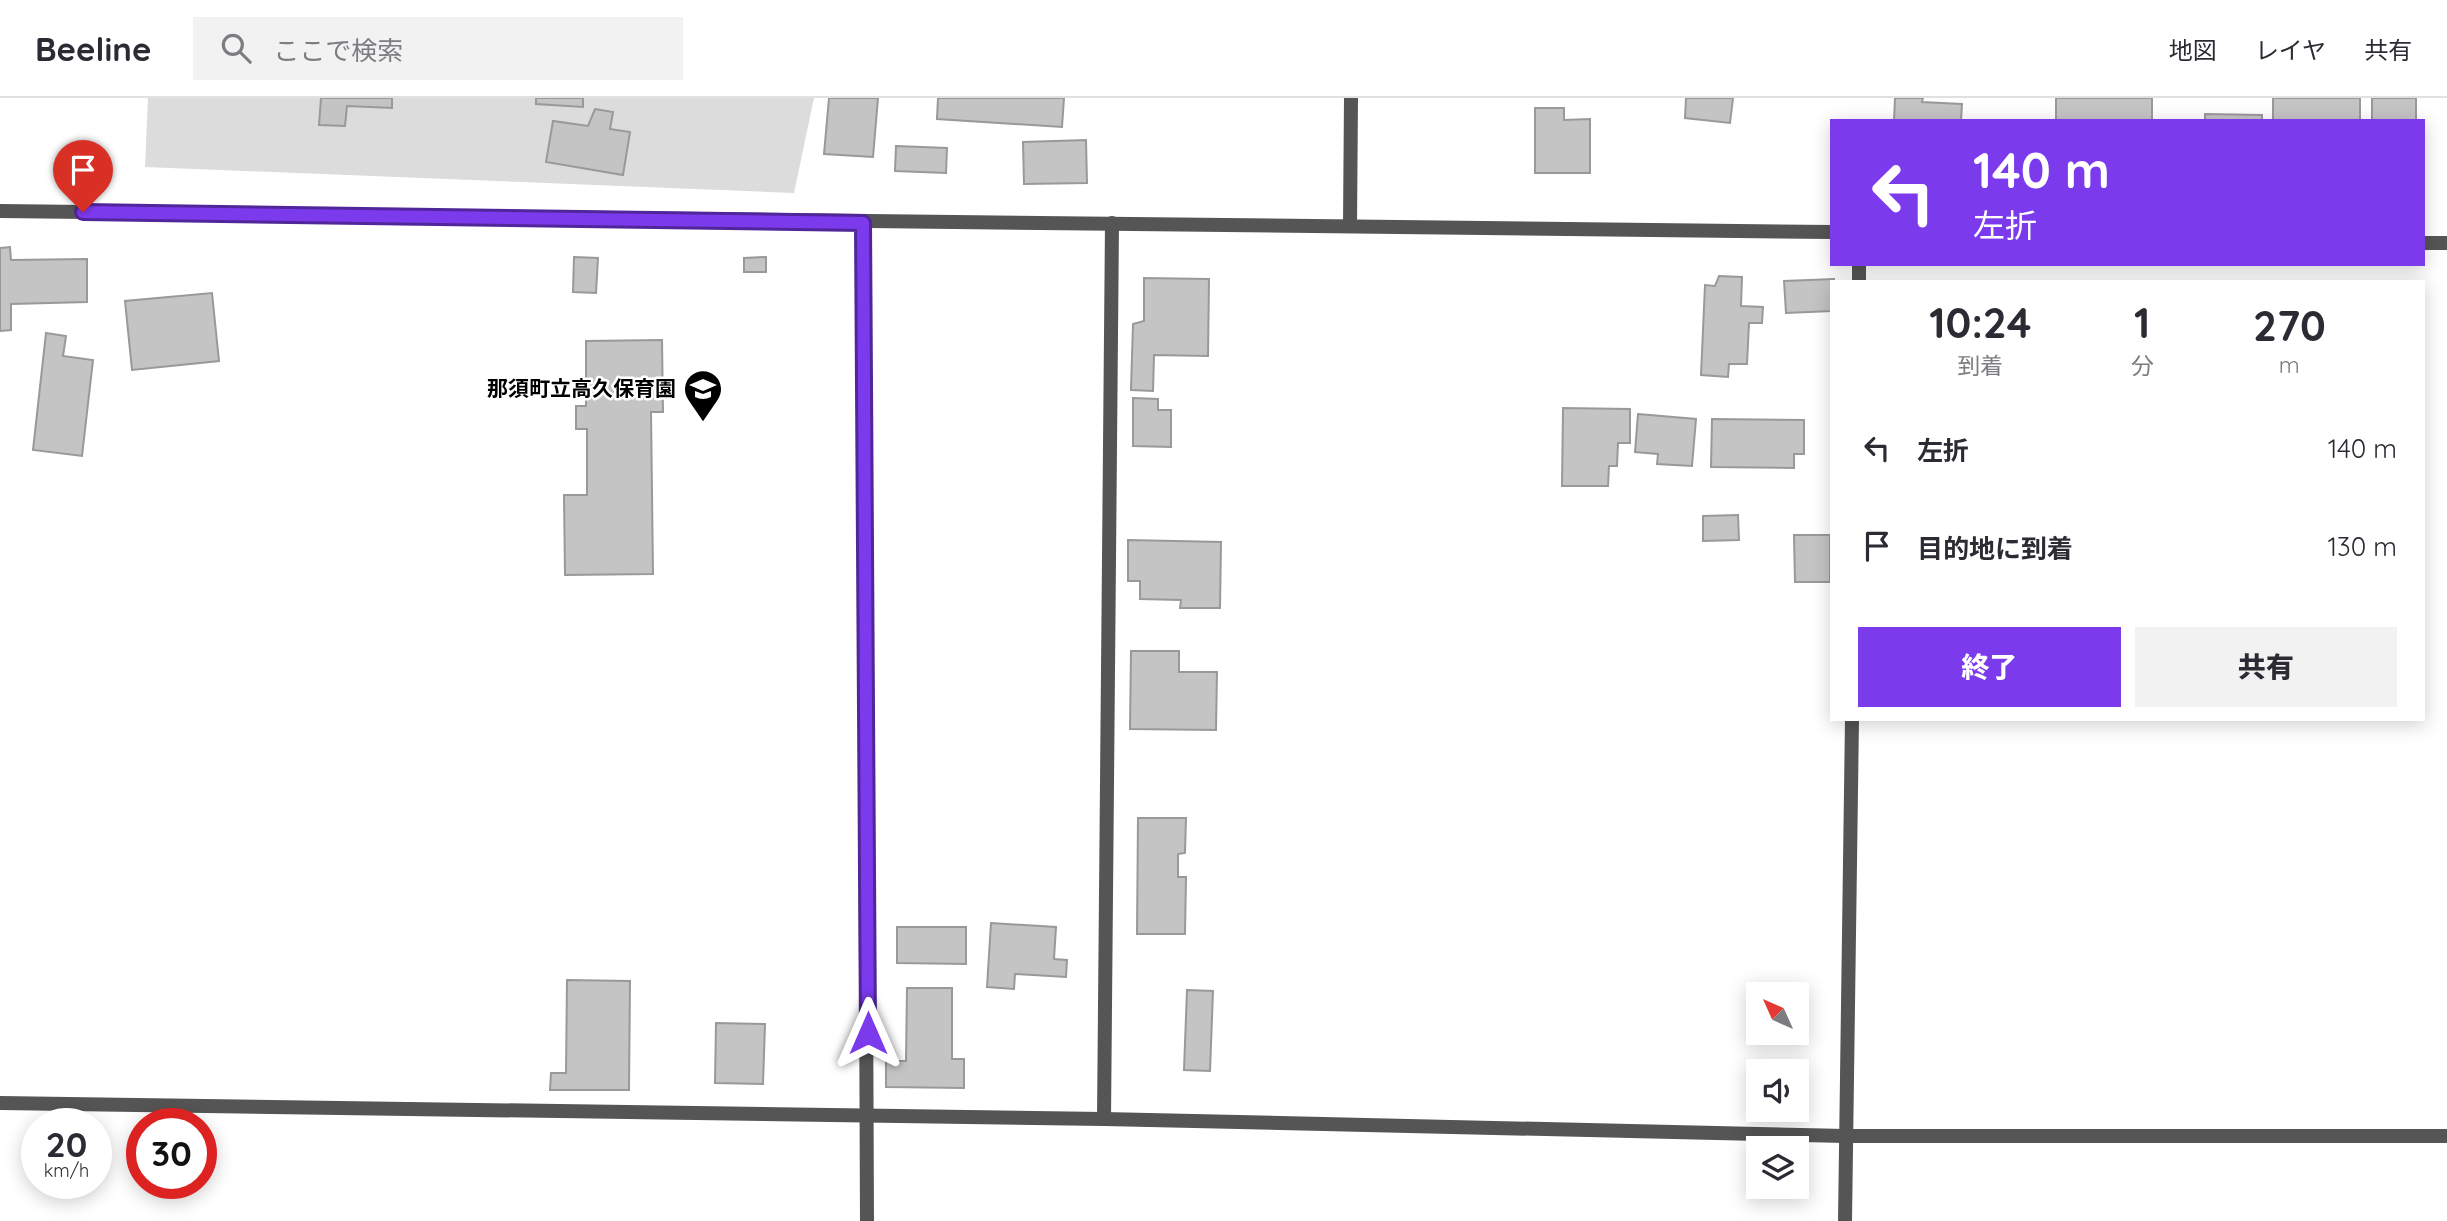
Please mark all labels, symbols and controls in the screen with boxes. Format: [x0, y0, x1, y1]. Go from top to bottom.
search box [193, 17, 683, 80]
text: Beeline [35, 28, 151, 69]
icon: search [217, 29, 255, 67]
text: ここで検索 [273, 34, 403, 67]
text: 地図 [2169, 35, 2217, 65]
text: レイヤ [2255, 35, 2326, 65]
text: 共有 [2364, 35, 2412, 65]
text: 140 m [1973, 139, 2110, 200]
pin [53, 140, 113, 212]
icon: left [1858, 147, 1949, 238]
icon: arrive [64, 151, 102, 189]
text: 左折 [1973, 205, 2037, 245]
text: 10:24 [1929, 296, 2031, 349]
text: 1 [2134, 296, 2150, 349]
text: 270 [2253, 299, 2326, 352]
text: m [2279, 350, 2300, 379]
text: 到着 [1957, 351, 2003, 380]
text: 分 [2131, 351, 2154, 380]
school or university icon: 那須町立高久保育園 [682, 368, 724, 423]
place label: 那須町立高久保育園 [487, 375, 676, 401]
icon: left [1858, 429, 1896, 467]
text: 140 m [2328, 432, 2397, 465]
text: 左折 [1917, 434, 1969, 467]
icon: arrive [1858, 527, 1896, 565]
text: 130 m [2327, 530, 2397, 563]
text: 目的地に到着 [1917, 532, 2073, 565]
button: 終了 [1858, 627, 2121, 707]
button: 共有 [2135, 627, 2397, 707]
north arrow [1746, 982, 1810, 1045]
map controls [1746, 982, 1809, 1199]
position arrow [831, 996, 905, 1070]
button: sound [1746, 1059, 1809, 1122]
speed limit sign: 30 [126, 1108, 217, 1199]
text: 20 [46, 1122, 87, 1166]
button: layers [1746, 1136, 1809, 1199]
text: km/h [44, 1159, 89, 1182]

